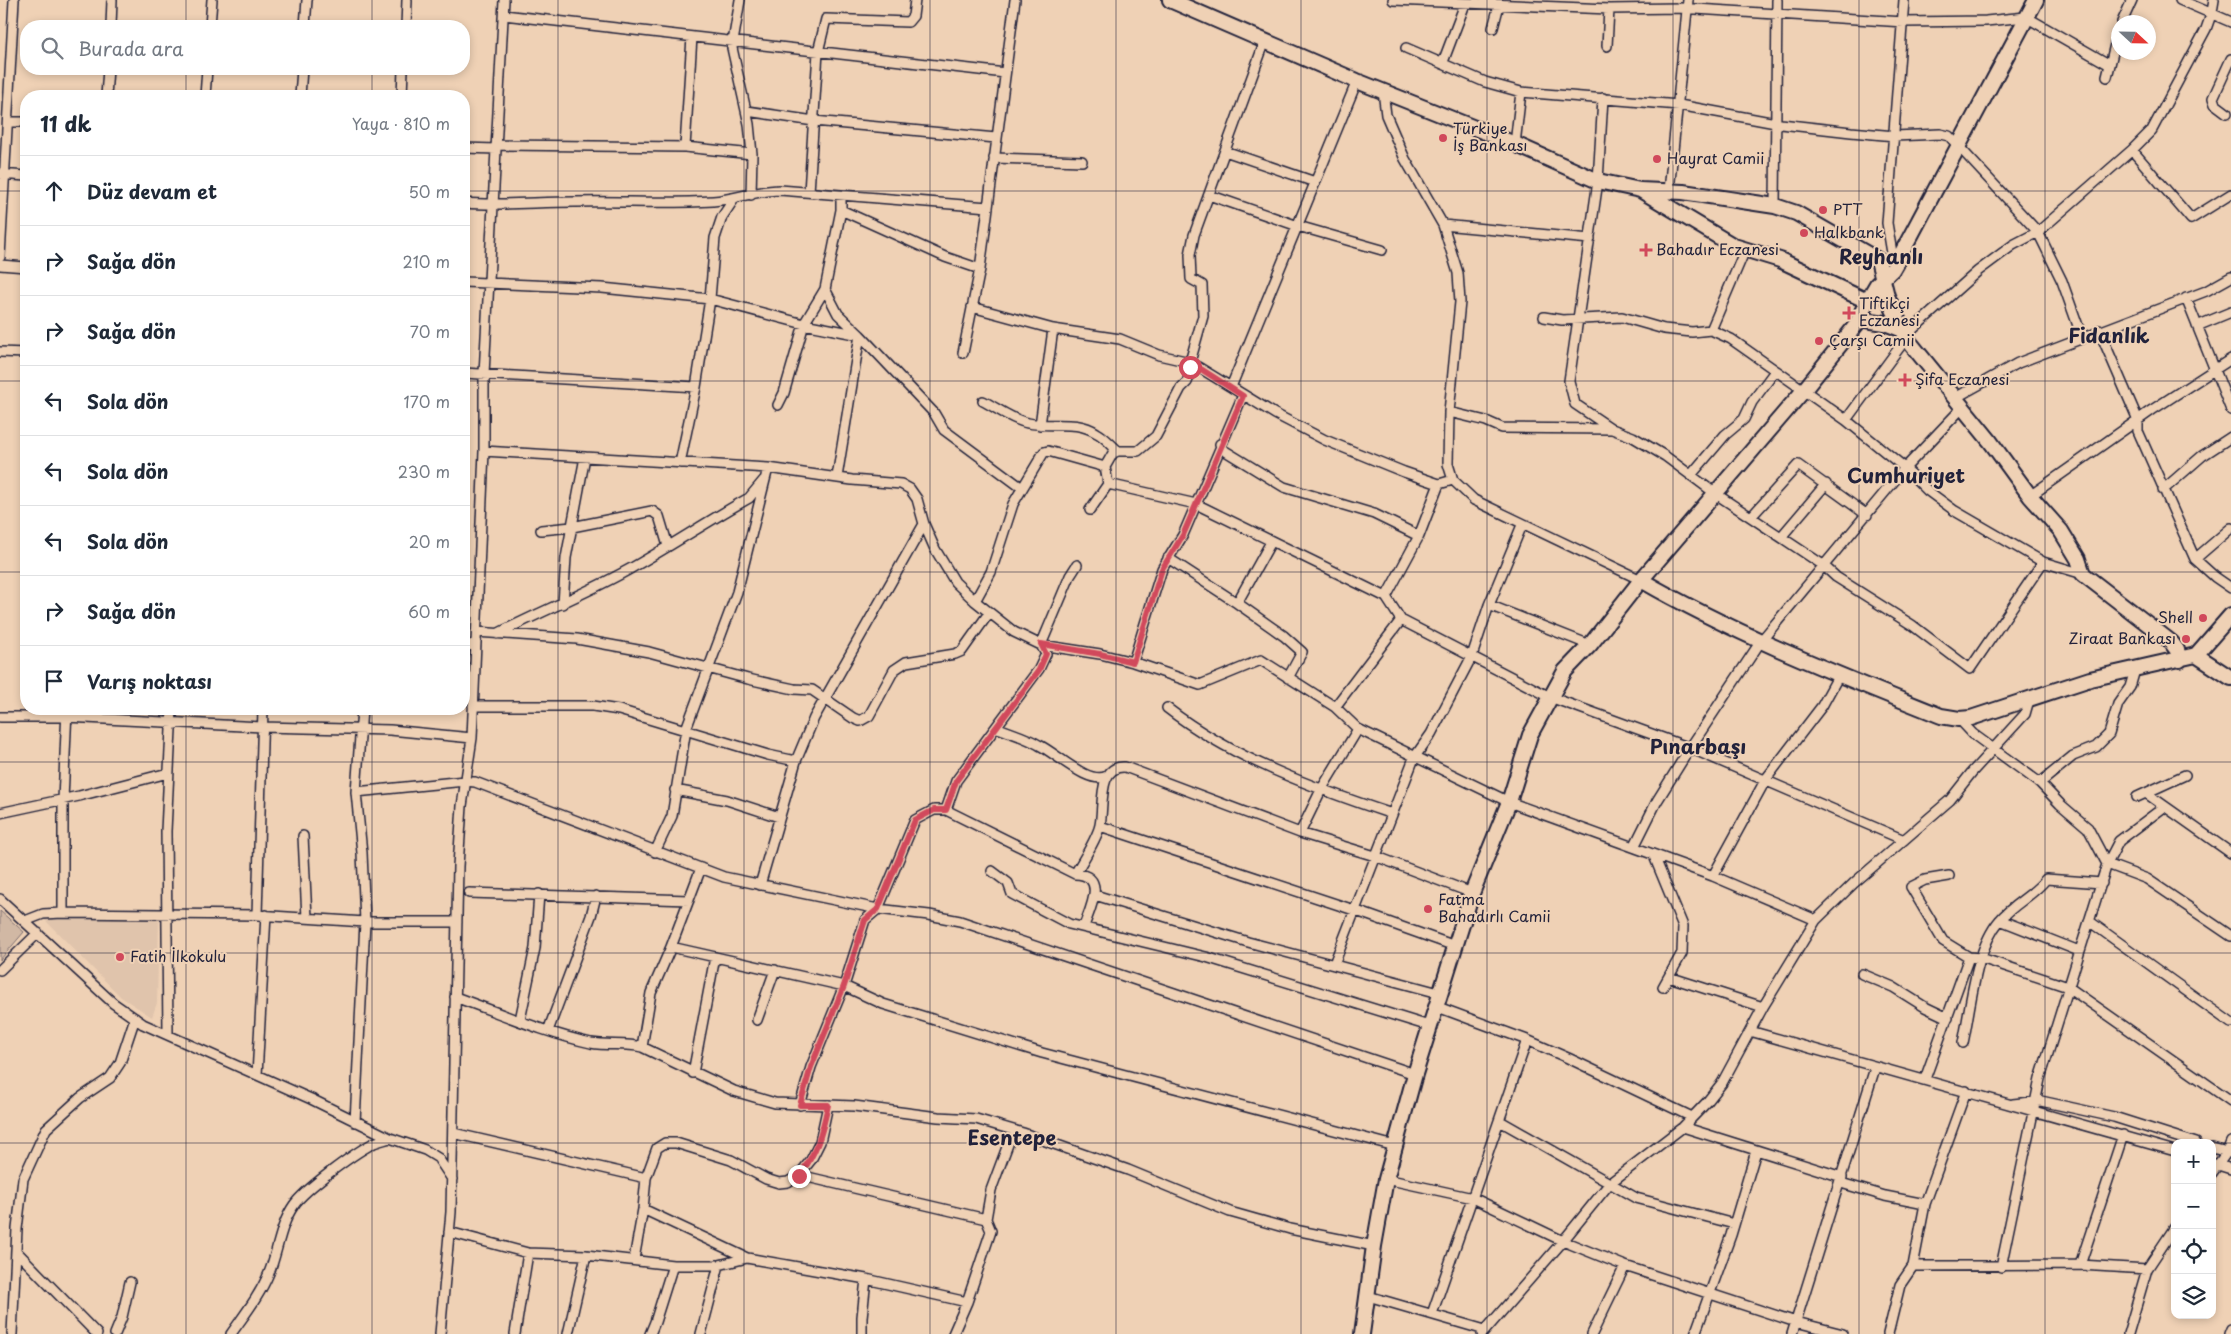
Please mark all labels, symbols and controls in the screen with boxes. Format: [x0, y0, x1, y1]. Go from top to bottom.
north arrow [2111, 15, 2156, 60]
search box [20, 20, 470, 75]
icon: search [38, 34, 66, 62]
text: Burada ara [78, 34, 183, 62]
text: 11 dk [40, 107, 92, 139]
text: Yaya · 810 m [352, 111, 450, 135]
place label: Türkiye İş Bankası [1453, 116, 1528, 156]
marker: Türkiye İş Bankası [1437, 132, 1449, 144]
place label: Hayrat Camii [1667, 146, 1764, 169]
marker: Hayrat Camii [1651, 153, 1663, 165]
icon: ahead [40, 177, 68, 205]
text: Düz devam et [87, 177, 217, 205]
text: 50 m [409, 179, 450, 203]
place label: PTT [1833, 197, 1863, 220]
marker: PTT [1817, 204, 1829, 216]
place label: Halkbank [1814, 220, 1884, 243]
marker: Halkbank [1798, 227, 1810, 239]
place label: Bahadır Eczanesi [1656, 237, 1779, 260]
district label: Reyhanlı [1839, 241, 1923, 271]
marker: Bahadır Eczanesi [1640, 244, 1652, 256]
icon: right [40, 247, 68, 275]
text: Sağa dön [87, 247, 176, 275]
text: 210 m [402, 249, 450, 273]
place label: Tiftikçi Eczanesi [1859, 291, 1920, 331]
marker: Tiftikçi Eczanesi [1843, 307, 1855, 319]
icon: right [40, 317, 68, 345]
text: Sağa dön [87, 317, 176, 345]
text: 70 m [410, 319, 450, 343]
district label: Fidanlık [2068, 320, 2150, 350]
place label: Çarşı Camii [1829, 328, 1915, 351]
marker: Çarşı Camii [1813, 335, 1825, 347]
route start [1179, 356, 1202, 379]
place label: Şifa Eczanesi [1915, 367, 2010, 390]
marker: Şifa Eczanesi [1899, 374, 1911, 386]
icon: left [40, 387, 68, 415]
text: Sola dön [87, 387, 168, 415]
text: 170 m [404, 389, 450, 413]
icon: left [40, 457, 68, 485]
text: Sola dön [87, 457, 168, 485]
text: 230 m [398, 459, 450, 483]
district label: Cumhuriyet [1847, 460, 1965, 490]
icon: left [40, 527, 68, 555]
text: Sola dön [87, 527, 168, 555]
text: 20 m [409, 529, 450, 553]
icon: right [40, 597, 68, 625]
text: Sağa dön [87, 597, 176, 625]
text: 60 m [408, 599, 450, 623]
place label: Shell [2158, 605, 2193, 628]
marker: Shell [2197, 612, 2209, 624]
place label: Ziraat Bankası [2069, 626, 2176, 649]
marker: Ziraat Bankası [2180, 633, 2192, 645]
icon: arrive [40, 667, 68, 695]
text: Varış noktası [87, 667, 212, 695]
district label: Pınarbaşı [1650, 731, 1746, 761]
place label: Fatma Bahadırlı Camii [1438, 887, 1551, 927]
marker: Fatma Bahadırlı Camii [1422, 903, 1434, 915]
place label: Fatih İlkokulu [130, 944, 226, 967]
marker: Fatih İlkokulu [114, 951, 126, 963]
district label: Esentepe [968, 1122, 1057, 1152]
map controls [2171, 1139, 2216, 1319]
button: + [2171, 1139, 2216, 1184]
route end [788, 1165, 811, 1188]
button: − [2171, 1184, 2216, 1229]
button: locate [2171, 1229, 2216, 1274]
button: layers [2171, 1274, 2216, 1319]

